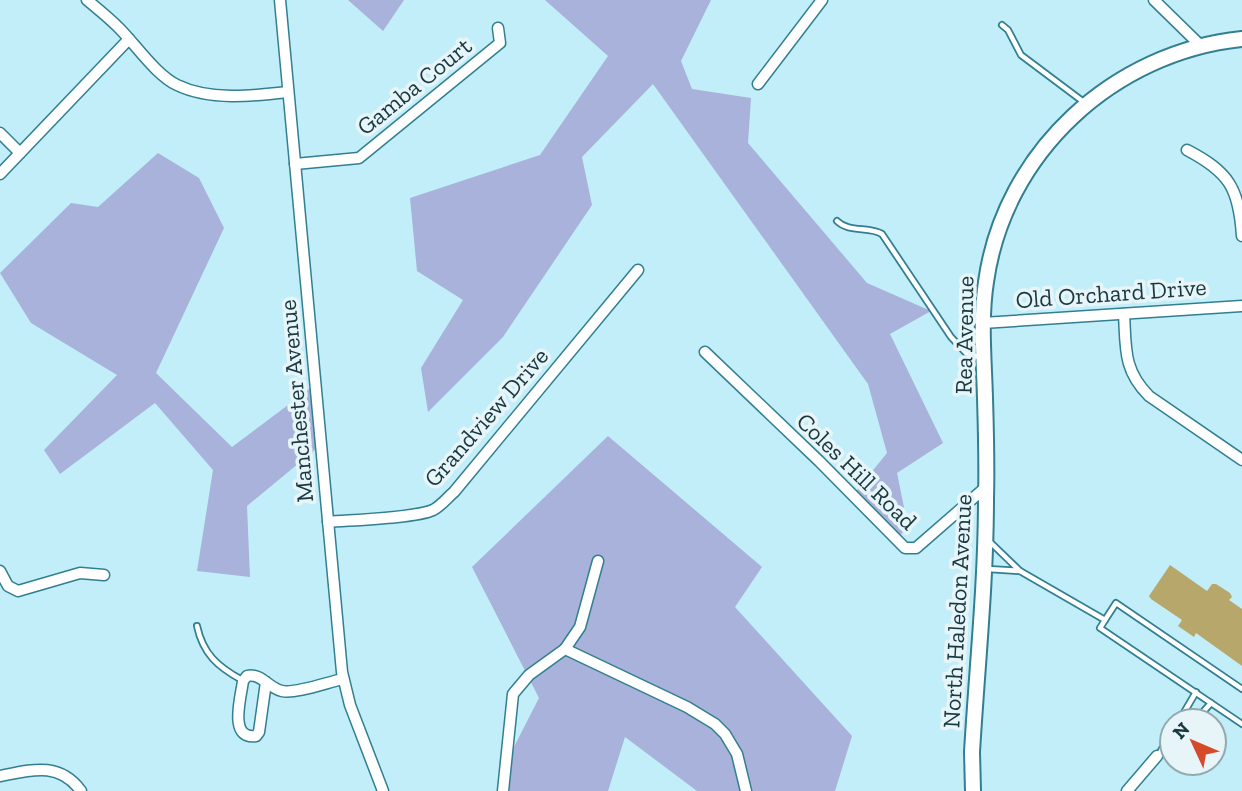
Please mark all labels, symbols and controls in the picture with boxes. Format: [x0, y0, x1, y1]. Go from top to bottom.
street label: Gamba Court [351, 31, 477, 141]
street label: Old Orchard Drive [1015, 272, 1207, 314]
street label: Rea Avenue [948, 276, 980, 394]
street label: Manchester Avenue [273, 299, 319, 503]
street label: Grandview Drive [418, 342, 554, 492]
street label: Coles Hill Road [791, 406, 923, 536]
street label: North Haledon Avenue [936, 493, 978, 729]
north arrow [1158, 707, 1228, 777]
text: N [1168, 717, 1194, 744]

